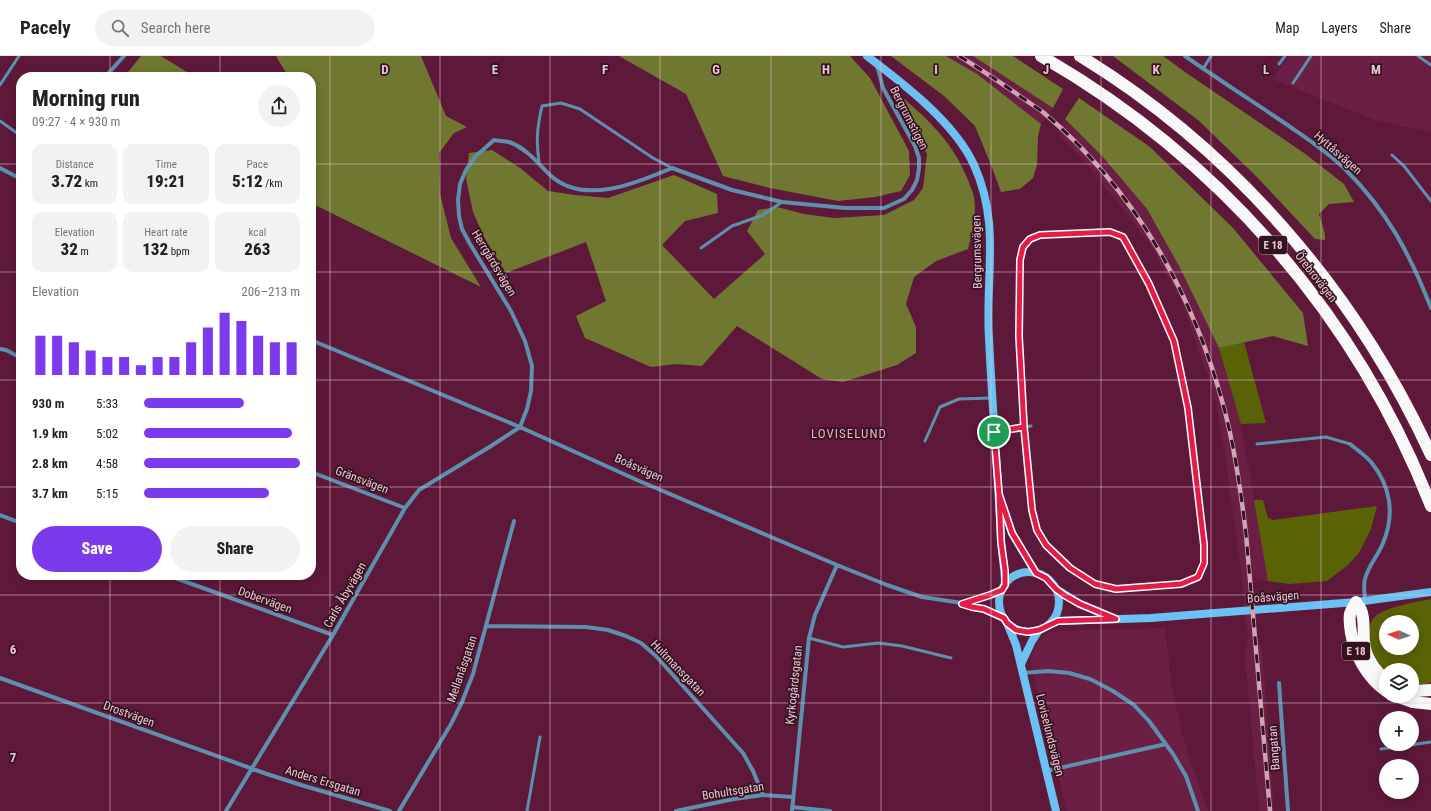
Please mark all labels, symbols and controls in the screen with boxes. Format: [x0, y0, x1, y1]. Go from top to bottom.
search box [95, 10, 375, 46]
text: Pacely [20, 16, 71, 39]
icon: search [109, 17, 131, 39]
text: Search here [141, 19, 211, 37]
text: Map [1275, 20, 1299, 36]
text: Layers [1321, 20, 1358, 36]
text: Share [1380, 20, 1411, 36]
text: D [381, 62, 389, 77]
text: E [492, 62, 499, 77]
text: F [602, 62, 608, 77]
text: G [712, 62, 720, 77]
text: H [822, 62, 830, 77]
text: I [934, 62, 938, 77]
text: J [1043, 62, 1049, 77]
text: K [1152, 62, 1160, 77]
text: L [1263, 62, 1269, 77]
text: M [1371, 62, 1381, 77]
street label: Bergrumstigen [887, 84, 931, 152]
button: share [258, 85, 300, 127]
text: Morning run [32, 86, 140, 111]
text: 09:27 · 4 × 930 m [32, 114, 120, 129]
street label: Hyttåsvägen [1311, 128, 1365, 178]
text: Distance [56, 158, 94, 171]
text: Time [155, 158, 177, 171]
text: Pace [247, 158, 268, 171]
text: 3.72 [51, 171, 82, 191]
text: 19:21 [146, 171, 186, 191]
text: 5:12 [232, 171, 263, 191]
text: km [82, 177, 98, 190]
text: /km [263, 177, 283, 190]
street label: Bergrumsvägen [969, 215, 985, 289]
text: Elevation [55, 226, 94, 239]
text: Heart rate [144, 226, 188, 239]
text: kcal [248, 226, 266, 239]
street label: Herrgårdsvägen [469, 227, 519, 299]
road number: E 18 [1259, 236, 1287, 254]
text: 32 [61, 239, 78, 259]
text: 132 [142, 239, 168, 259]
text: 263 [244, 239, 270, 259]
text: m [78, 245, 89, 258]
text: bpm [168, 245, 190, 258]
street label: Örebrovägen [1292, 248, 1341, 305]
text: Elevation [32, 284, 79, 299]
text: 206–213 m [241, 284, 300, 299]
text: 930 m [32, 396, 64, 411]
text: 5:33 [96, 396, 118, 411]
pin [977, 415, 1011, 449]
icon: arrive [983, 421, 1005, 443]
text: 1.9 km [32, 426, 68, 441]
text: 5:02 [96, 426, 118, 441]
district label: LOVISELUND [811, 426, 887, 441]
street label: Boåsvägen [612, 451, 666, 485]
text: 2.8 km [32, 456, 68, 471]
text: 4:58 [96, 456, 118, 471]
street label: Gränsvägen [333, 463, 391, 497]
text: 3.7 km [32, 486, 68, 501]
text: 5:15 [96, 486, 118, 501]
button: Save [32, 526, 162, 572]
button: Share [170, 526, 300, 572]
street label: Carls Åbyvägen [319, 559, 369, 630]
street label: Dobervägen [236, 584, 294, 616]
street label: Boåsvägen [1247, 588, 1300, 606]
north arrow [1379, 615, 1419, 655]
map controls [1379, 615, 1419, 799]
street label: Mellanåsgatan [444, 634, 480, 704]
street label: Hultmansgatan [648, 637, 708, 699]
text: 6 [10, 642, 17, 657]
road number: E 18 [1342, 642, 1370, 660]
street label: Kyrkogårdsgatan [783, 644, 805, 725]
button: layers [1379, 663, 1419, 703]
street label: Loviselundsvägen [1033, 692, 1067, 778]
street label: Drostvägen [101, 698, 157, 730]
button: + [1379, 711, 1419, 751]
street label: Bangatan [1265, 725, 1283, 771]
text: 7 [10, 750, 17, 765]
button: − [1379, 759, 1419, 799]
street label: Anders Ersgatan [284, 763, 363, 799]
street label: Bohultsgatan [701, 779, 765, 803]

